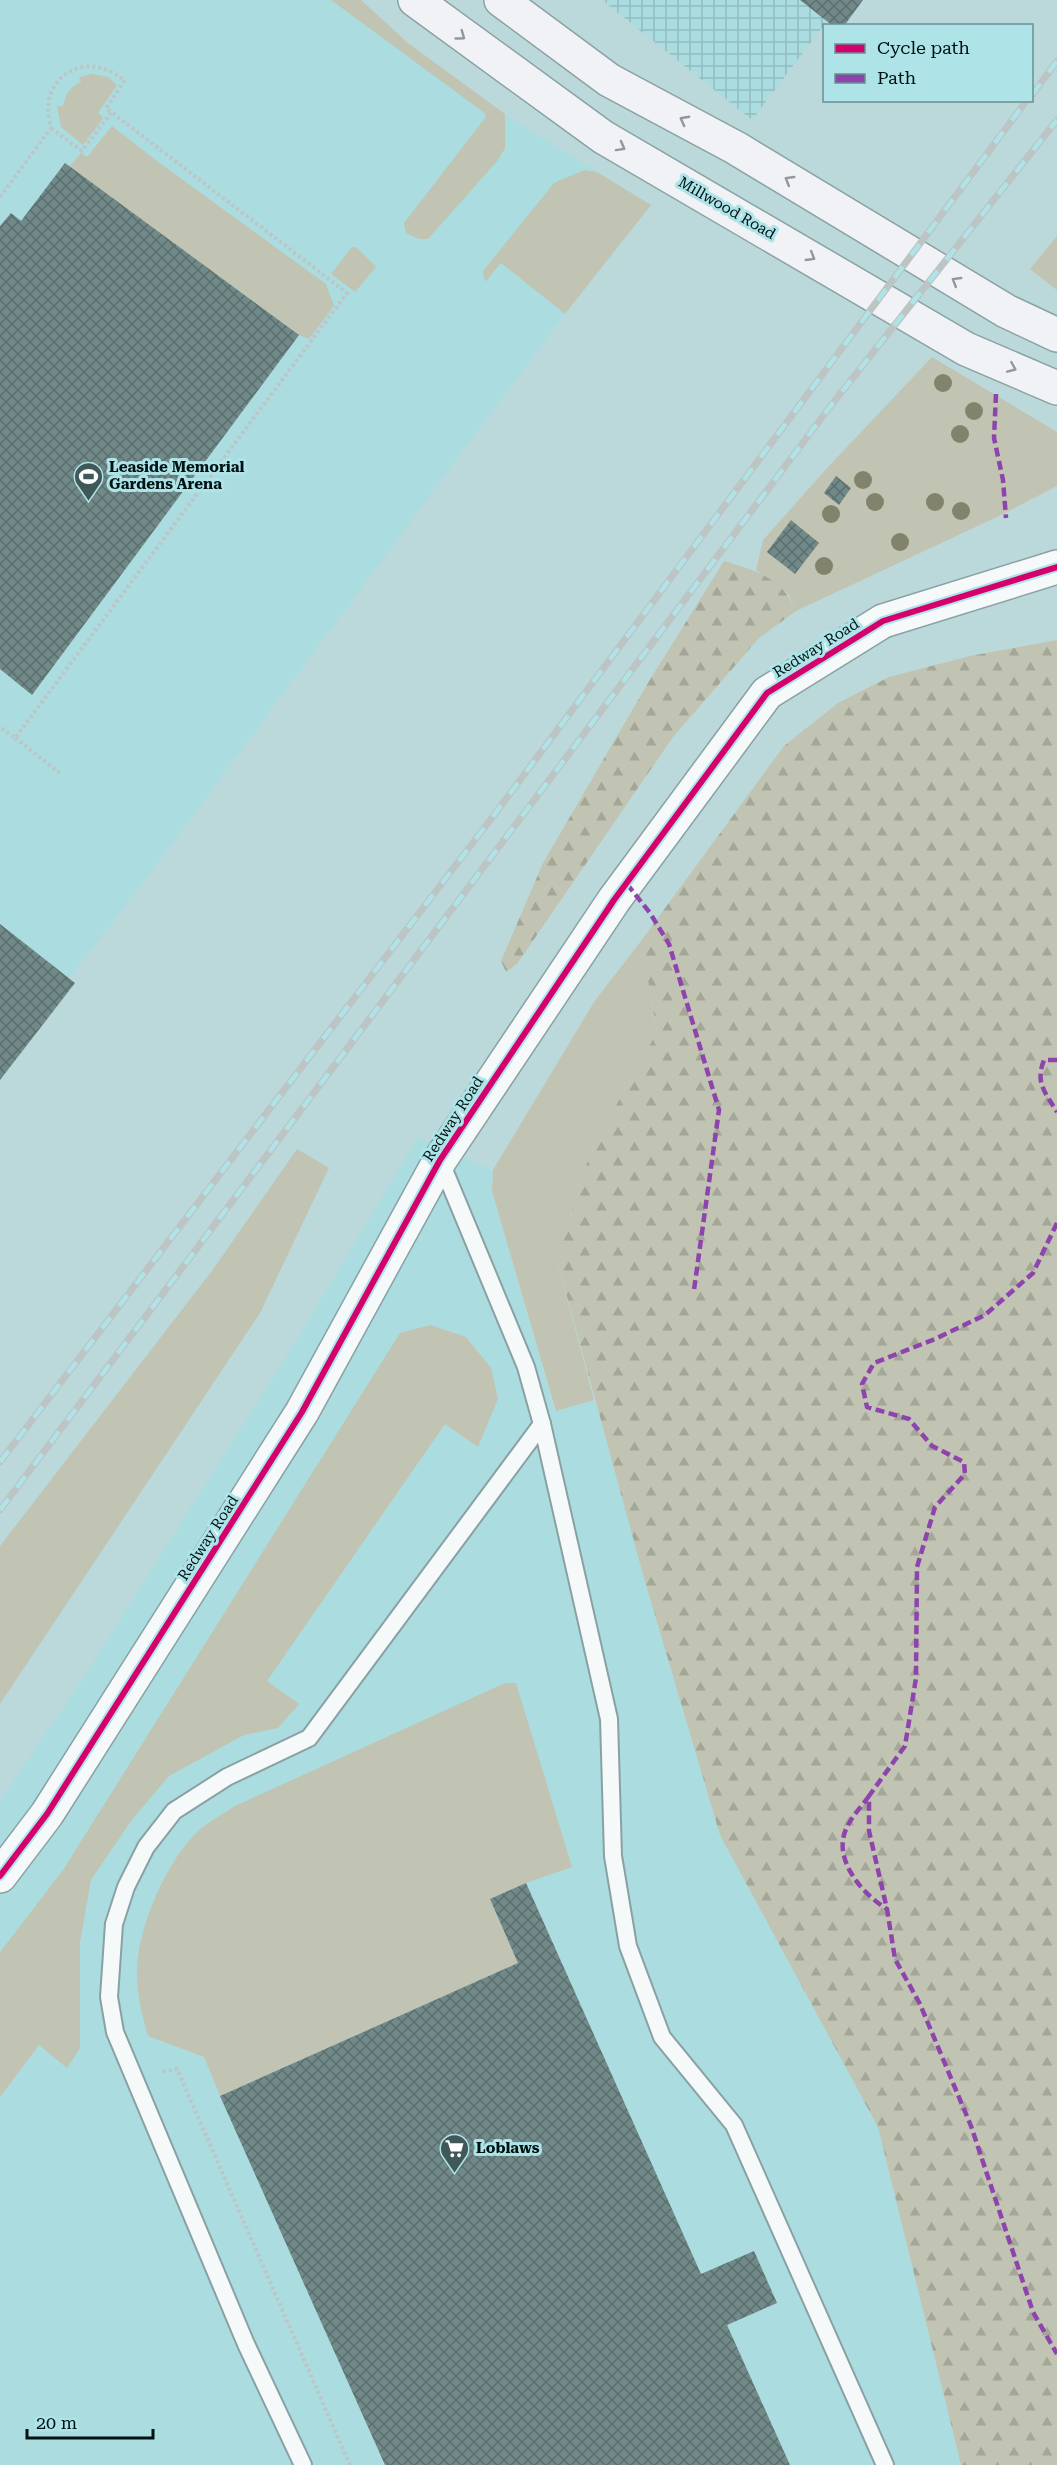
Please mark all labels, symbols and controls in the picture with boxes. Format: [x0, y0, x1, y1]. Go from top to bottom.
legend [823, 24, 1033, 102]
one-way arrow [455, 28, 466, 39]
text: Cycle path [877, 37, 970, 58]
text: Path [877, 67, 916, 88]
one-way arrow [680, 116, 690, 127]
one-way arrow [615, 140, 625, 152]
street label: Millwood Road [675, 173, 779, 243]
one-way arrow [785, 175, 795, 187]
one-way arrow [805, 250, 815, 262]
one-way arrow [952, 276, 962, 288]
one-way arrow [1005, 361, 1016, 373]
place label: Leaside Memorial Gardens Arena [109, 458, 245, 493]
sports icon: Leaside Memorial Gardens Arena [72, 460, 104, 502]
street label: Redway Road [770, 614, 862, 681]
street label: Redway Road [419, 1073, 487, 1165]
street label: Redway Road [174, 1492, 242, 1584]
supermarket icon: Loblaws [439, 2132, 471, 2174]
place label: Loblaws [476, 2139, 540, 2157]
scale bar [27, 2402, 153, 2440]
text: 20 m [36, 2412, 77, 2433]

